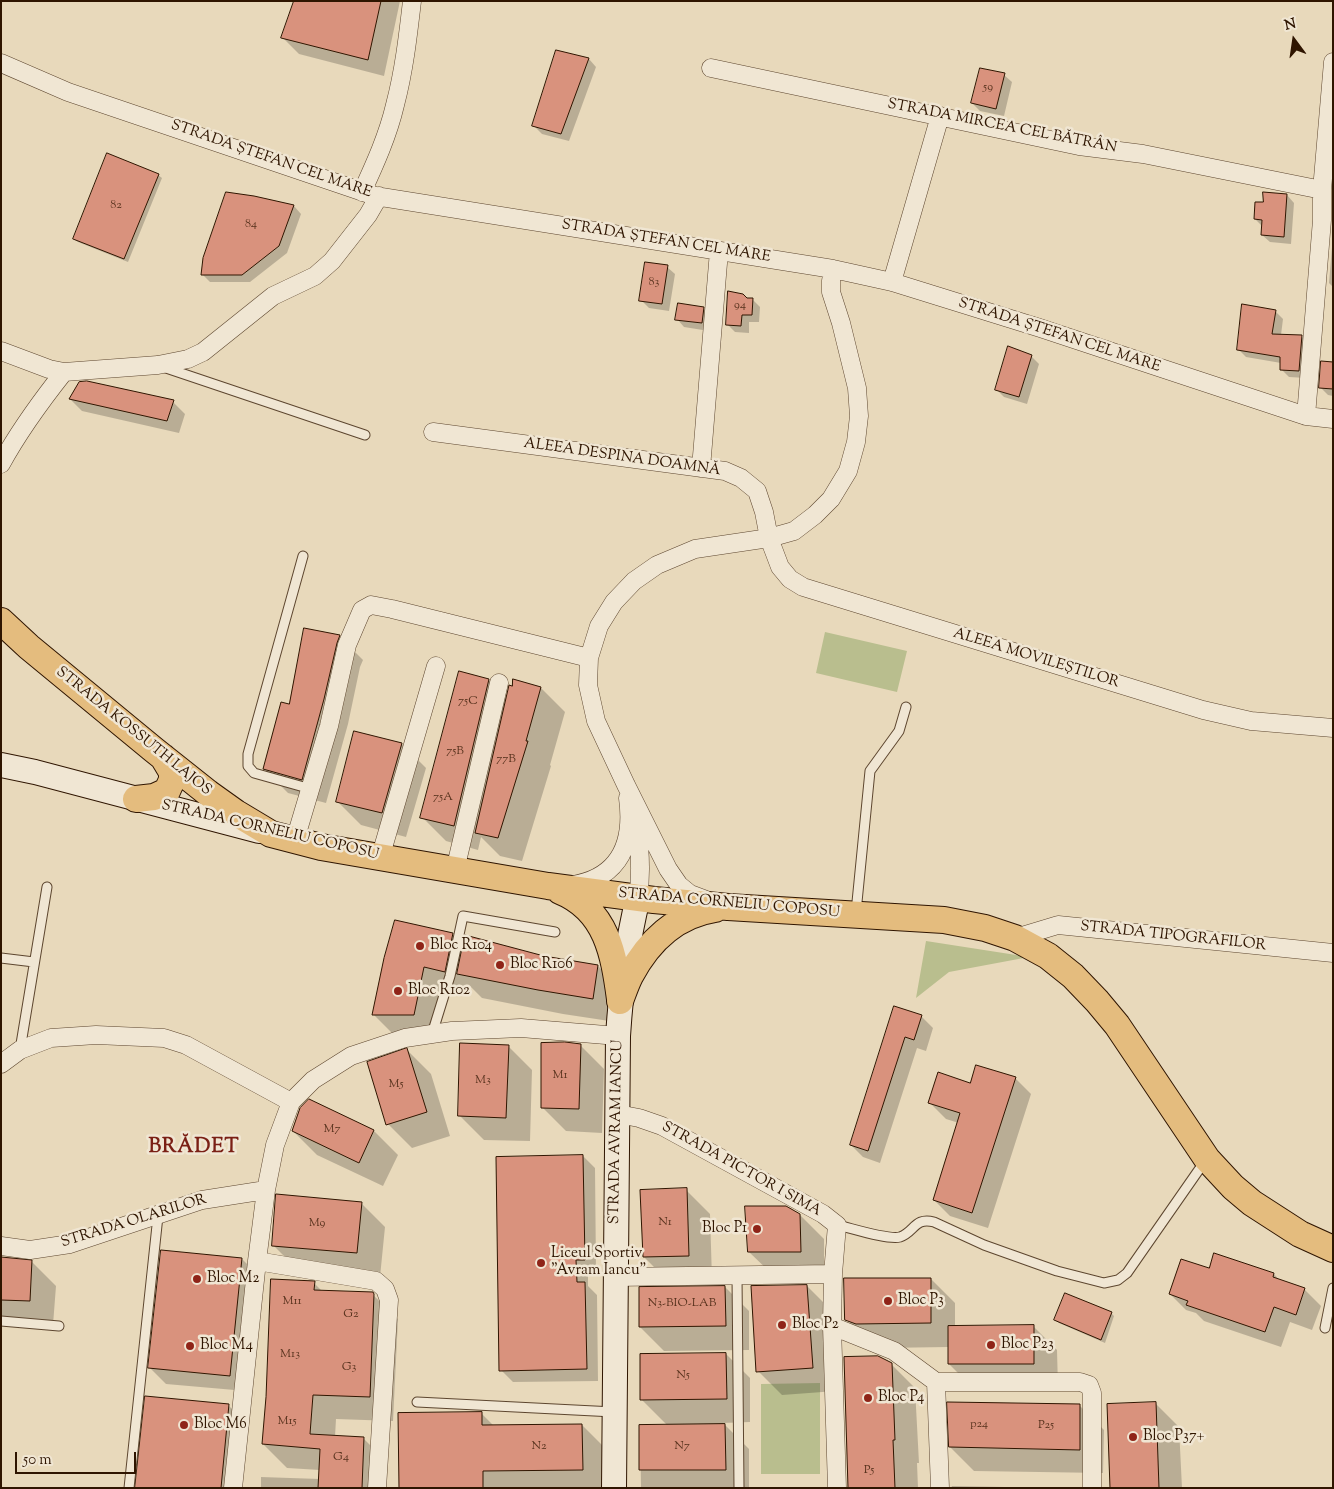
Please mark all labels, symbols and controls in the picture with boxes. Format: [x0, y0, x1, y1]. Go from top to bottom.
text: N [1283, 14, 1298, 37]
north arrow [1269, 15, 1319, 65]
house number: 59 [983, 81, 993, 95]
street label: STRADA MIRCEA CEL BĂTRÂN [886, 96, 1118, 158]
street label: STRADA ȘTEFAN CEL MARE [168, 117, 374, 203]
house number: 82 [110, 199, 122, 213]
street label: STRADA ȘTEFAN CEL MARE [560, 217, 772, 267]
house number: 84 [245, 218, 257, 232]
house number: 83 [649, 276, 659, 290]
street label: STRADA ȘTEFAN CEL MARE [956, 295, 1162, 377]
house number: 94 [734, 299, 746, 313]
street label: ALEEA DESPINA DOAMNĂ [522, 435, 722, 481]
street label: ALEEA MOVILEȘTILOR [951, 625, 1121, 693]
street label: STRADA KOSSUTH LAJOS [52, 664, 214, 800]
house number: 75C [458, 695, 478, 709]
house number: 75B [446, 745, 464, 759]
house number: 77B [496, 753, 516, 767]
house number: 75A [433, 791, 453, 805]
street label: STRADA CORNELIU COPOSU [160, 797, 380, 865]
street label: STRADA CORNELIU COPOSU [617, 885, 841, 923]
street label: STRADA TIPOGRAFILOR [1079, 918, 1267, 956]
place label: Bloc R104 [430, 937, 492, 955]
marker: Bloc R104 [414, 940, 426, 952]
place label: Bloc R106 [510, 956, 573, 974]
marker: Bloc R106 [494, 959, 506, 971]
place label: Bloc R102 [408, 982, 470, 1000]
marker: Bloc R102 [392, 985, 404, 997]
street label: STRADA AVRAM IANCU [606, 1040, 628, 1224]
house number: M1 [552, 1069, 568, 1083]
house number: M3 [475, 1074, 491, 1088]
house number: M5 [388, 1078, 404, 1092]
street label: STRADA PICTOR I SIMA [658, 1119, 824, 1221]
house number: M7 [323, 1123, 341, 1137]
district label: BRĂDET [148, 1137, 240, 1161]
street label: STRADA OLARILOR [59, 1191, 209, 1253]
house number: N1 [658, 1216, 672, 1230]
house number: M9 [309, 1217, 325, 1231]
place label: Bloc P1 [702, 1220, 747, 1238]
marker: Bloc P1 [751, 1223, 763, 1235]
place label: Liceul Sportiv "Avram Iancu" [551, 1245, 646, 1280]
marker: Liceul Sportiv "Avram Iancu" [535, 1257, 547, 1269]
place label: Bloc M2 [207, 1270, 259, 1288]
marker: Bloc M2 [191, 1273, 203, 1285]
place label: Bloc P3 [898, 1292, 944, 1310]
house number: M11 [282, 1295, 302, 1309]
marker: Bloc P3 [882, 1295, 894, 1307]
house number: N3-BIO-LAB [648, 1297, 716, 1311]
house number: G2 [343, 1308, 359, 1322]
place label: Bloc P2 [792, 1316, 839, 1334]
marker: Bloc P2 [776, 1319, 788, 1331]
place label: Bloc P23 [1001, 1336, 1054, 1354]
place label: Bloc M4 [200, 1337, 253, 1355]
marker: Bloc P23 [985, 1339, 997, 1351]
marker: Bloc M4 [184, 1340, 196, 1352]
house number: M13 [280, 1348, 300, 1362]
house number: G3 [342, 1361, 356, 1375]
house number: N5 [676, 1369, 690, 1383]
place label: Bloc P4 [878, 1389, 924, 1407]
marker: Bloc P4 [862, 1392, 874, 1404]
house number: M15 [277, 1415, 297, 1429]
place label: Bloc M6 [194, 1416, 247, 1434]
house number: p24 [970, 1418, 988, 1432]
marker: Bloc M6 [178, 1419, 190, 1431]
house number: P25 [1038, 1419, 1054, 1433]
place label: Bloc P37+ [1143, 1428, 1204, 1446]
marker: Bloc P37+ [1127, 1431, 1139, 1443]
house number: N2 [531, 1440, 547, 1454]
house number: N7 [674, 1440, 690, 1454]
scale bar [18, 1442, 139, 1474]
text: 50 m [23, 1450, 52, 1471]
house number: G4 [333, 1451, 349, 1465]
house number: P5 [864, 1464, 874, 1478]

